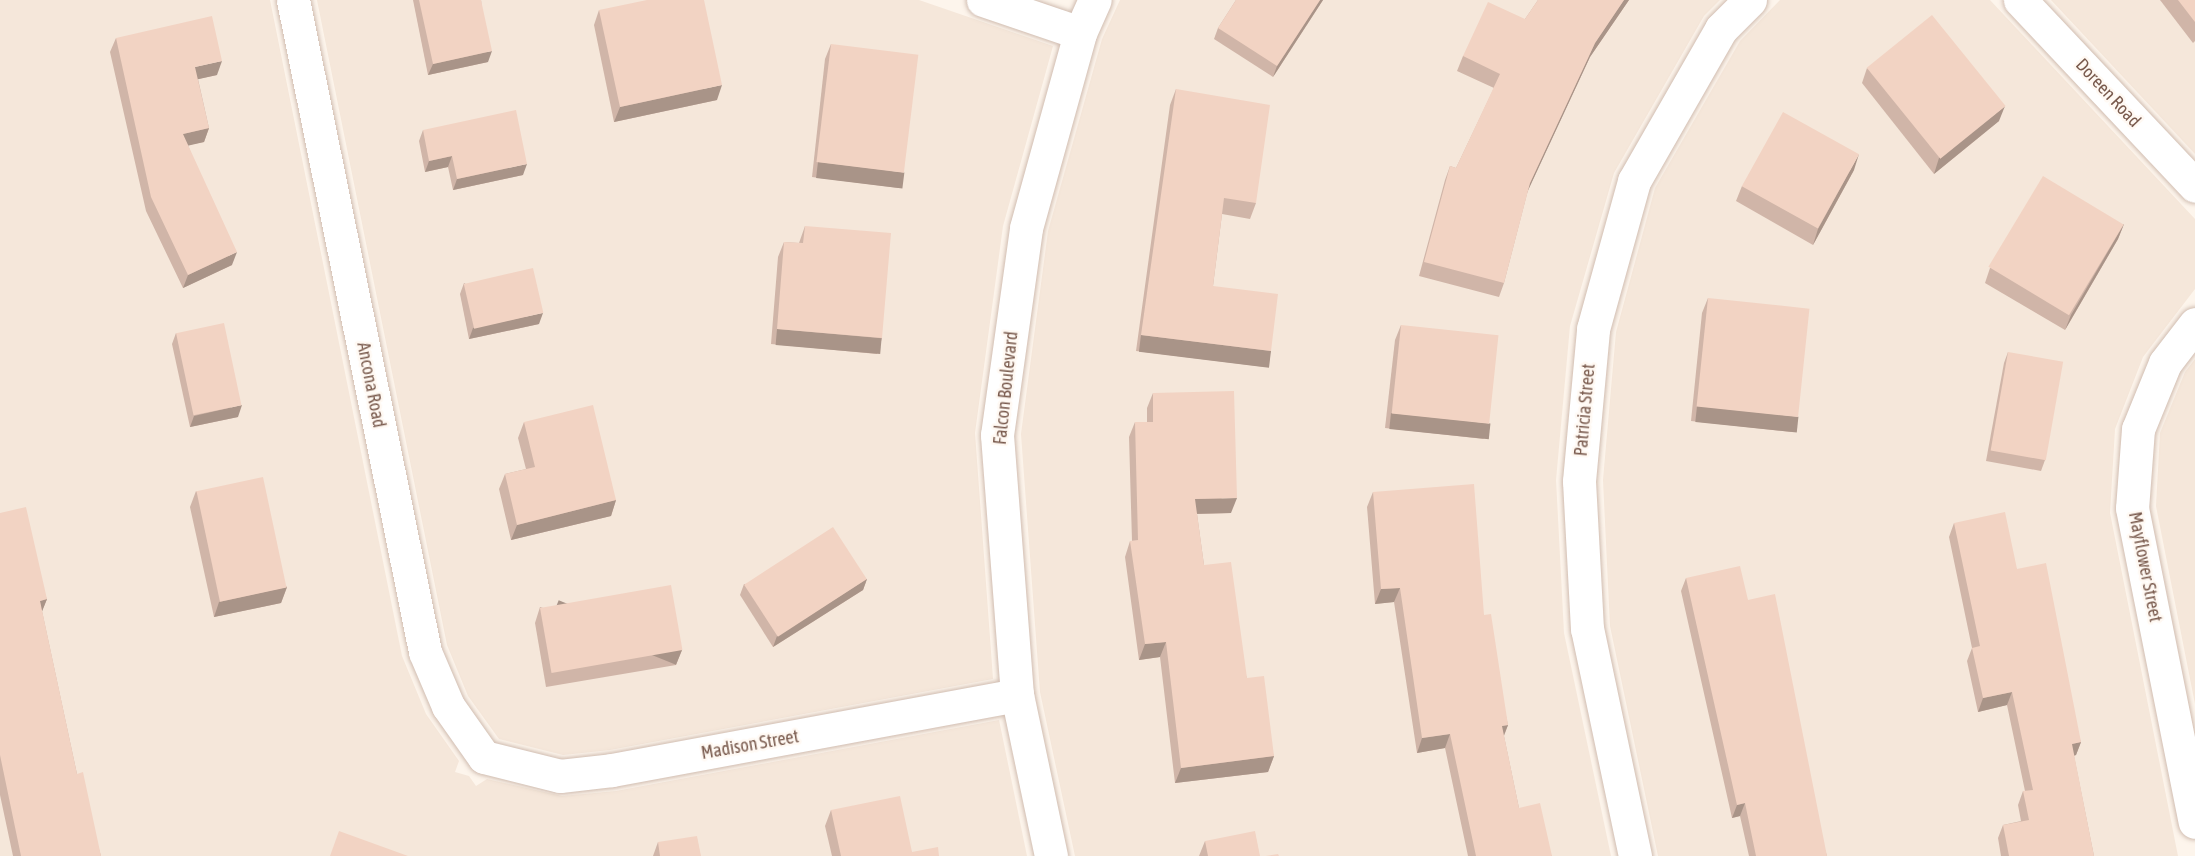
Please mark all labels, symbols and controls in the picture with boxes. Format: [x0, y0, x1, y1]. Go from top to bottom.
street label: Doreen Road [2071, 54, 2145, 132]
street label: Falcon Boulevard [989, 330, 1023, 446]
street label: Ancona Road [352, 340, 390, 430]
street label: Patricia Street [1570, 363, 1600, 457]
street label: Mayflower Street [2124, 510, 2166, 624]
street label: Madison Street [700, 726, 800, 764]

